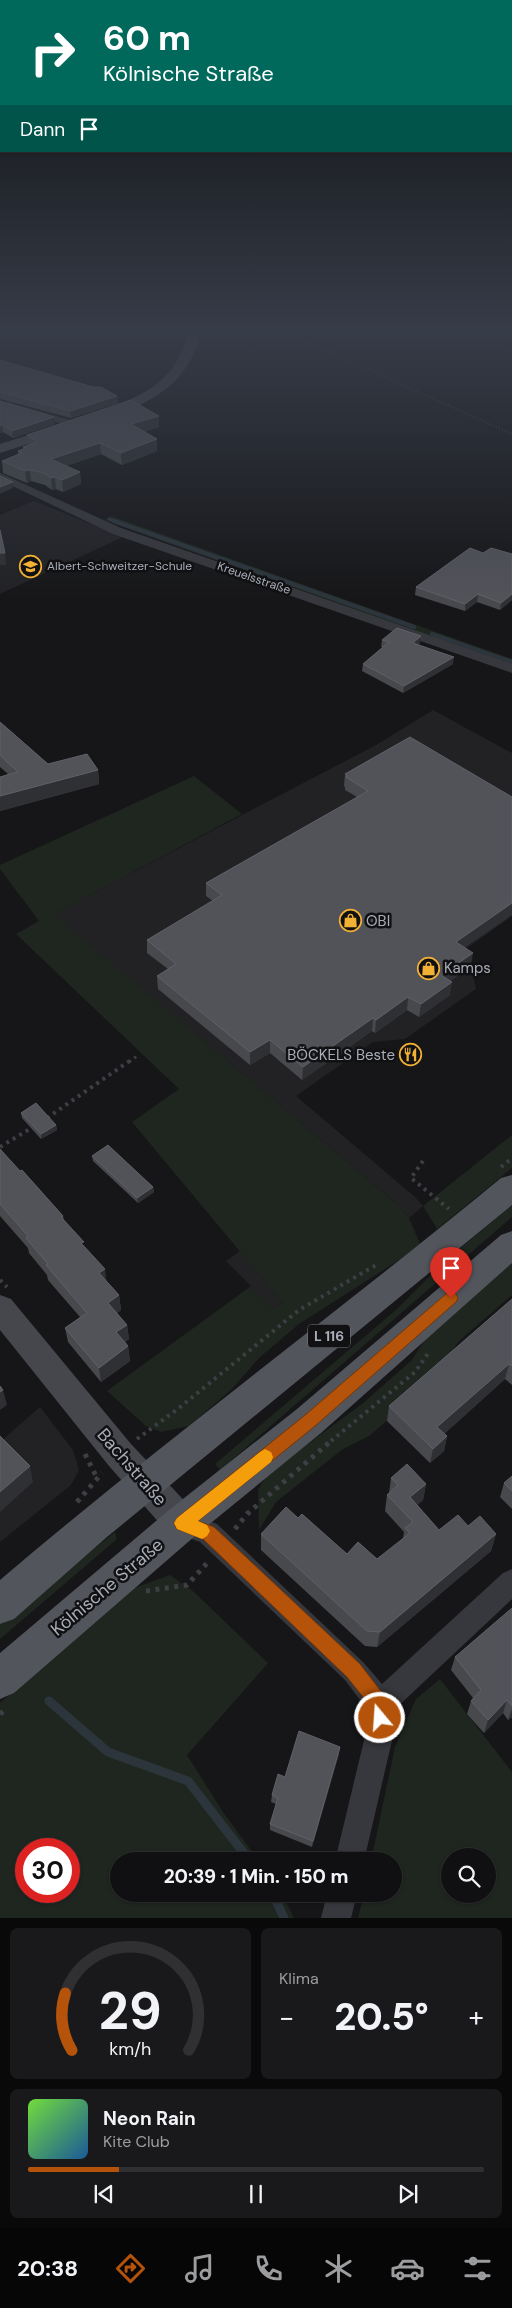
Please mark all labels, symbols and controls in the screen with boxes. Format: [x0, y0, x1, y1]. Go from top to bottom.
text: 60 m [103, 15, 191, 61]
icon: right [20, 20, 85, 85]
text: Kölnische Straße [103, 59, 274, 88]
icon: arrive [75, 115, 103, 143]
text: Dann [20, 117, 65, 142]
school or university icon: Albert-Schweitzer-Schule [19, 554, 43, 578]
place label: Albert-Schweitzer-Schule [47, 558, 192, 574]
street label: Kreuelsstraße [215, 558, 293, 598]
shop icon: OBI [338, 909, 362, 933]
place label: OBI [366, 911, 390, 931]
shop icon: Kamps [416, 956, 440, 980]
place label: Kamps [444, 958, 491, 978]
restaurant icon: BÖCKELS Beste [399, 1043, 423, 1067]
place label: BÖCKELS Beste [287, 1045, 395, 1065]
pin [430, 1247, 472, 1298]
icon: arrive [437, 1254, 465, 1282]
road number: L 116 [308, 1324, 350, 1348]
street label: Bachstraße [92, 1423, 172, 1511]
street label: Kölnische Straße [46, 1533, 168, 1641]
position arrow [353, 1691, 405, 1743]
speed limit sign: 30 [15, 1838, 80, 1903]
map controls [441, 1848, 496, 1903]
button: search [441, 1848, 496, 1903]
text: 20:39 · 1 Min. · 150 m [164, 1864, 348, 1889]
text: Klima [279, 1968, 319, 1989]
text: 29 [99, 1977, 162, 2045]
text: 20.5° [334, 1992, 429, 2042]
text: − [279, 1999, 294, 2036]
text: + [469, 1999, 484, 2036]
text: km/h [109, 2037, 152, 2061]
text: Neon Rain [103, 2106, 196, 2131]
text: Kite Club [103, 2131, 170, 2152]
icon: previous [90, 2180, 118, 2208]
icon: pause [242, 2180, 270, 2208]
icon: next [394, 2180, 422, 2208]
icon: directions [113, 2251, 148, 2286]
icon: music [182, 2251, 217, 2286]
icon: phone [251, 2251, 286, 2286]
icon: climate [321, 2251, 356, 2286]
icon: car [390, 2251, 425, 2286]
icon: filters [460, 2251, 495, 2286]
text: 20:38 [17, 2254, 78, 2283]

